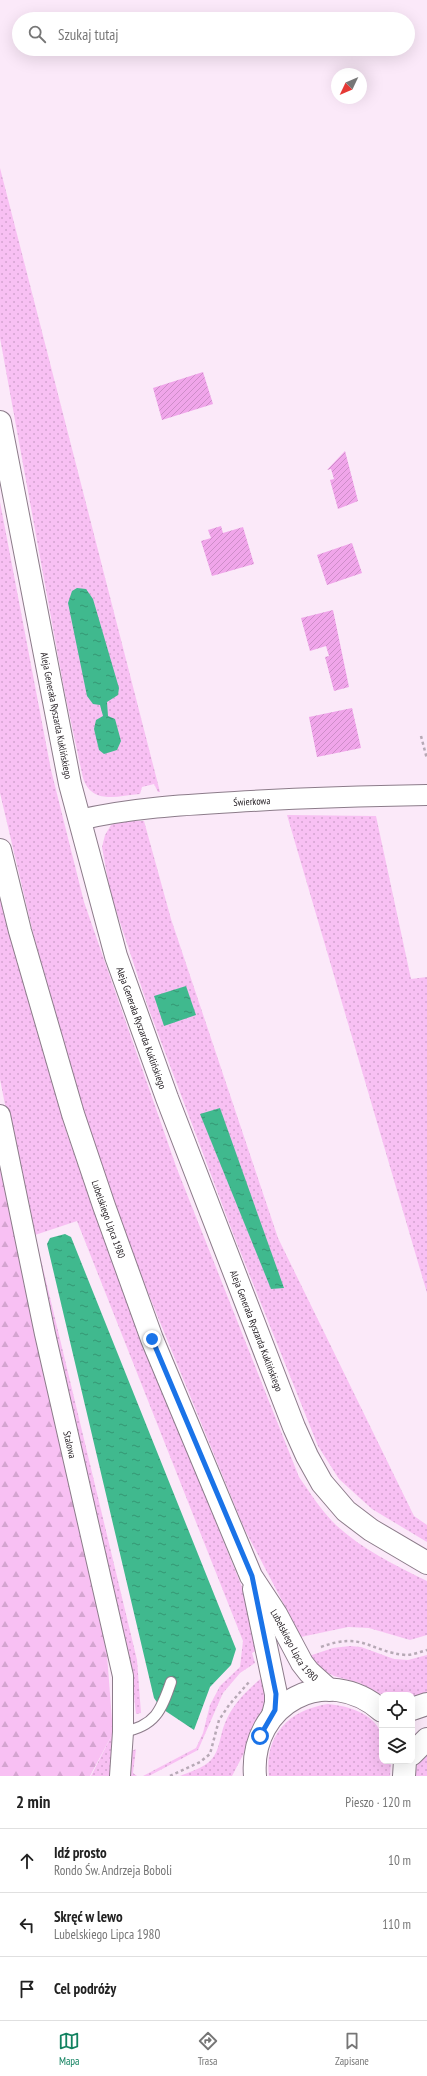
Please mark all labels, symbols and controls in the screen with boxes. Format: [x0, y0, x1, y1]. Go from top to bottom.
search box [12, 12, 415, 56]
icon: search [26, 23, 48, 45]
text: Szukaj tutaj [58, 25, 119, 44]
north arrow [331, 68, 367, 104]
street label: Aleja Generała Ryszarda Kuklińskiego [38, 651, 75, 780]
street label: Świerkowa [233, 794, 271, 809]
street label: Aleja Generała Ryszarda Kuklińskiego [113, 965, 169, 1091]
street label: Lubelskiego Lipca 1980 [89, 1179, 128, 1260]
street label: Aleja Generała Ryszarda Kuklińskiego [227, 1268, 286, 1393]
route end [143, 1330, 161, 1348]
street label: Stalowa [60, 1430, 79, 1460]
street label: Lubelskiego Lipca 1980 [268, 1607, 321, 1684]
map controls [379, 1692, 415, 1764]
button: locate [379, 1692, 415, 1728]
route start [251, 1727, 269, 1745]
button: layers [379, 1728, 415, 1764]
text: 2 min [16, 1791, 50, 1813]
text: Pieszo · 120 m [345, 1794, 411, 1811]
text: Idź prosto [54, 1843, 107, 1862]
icon: ahead [16, 1850, 38, 1872]
text: 10 m [388, 1852, 411, 1869]
text: Rondo Św. Andrzeja Boboli [54, 1862, 172, 1879]
text: Skręć w lewo [54, 1907, 123, 1926]
icon: left [16, 1914, 38, 1936]
text: 110 m [382, 1916, 411, 1933]
text: Lubelskiego Lipca 1980 [54, 1926, 160, 1943]
icon: arrive [16, 1978, 38, 2000]
text: Cel podróży [54, 1979, 116, 1998]
tab: Mapa [58, 2030, 80, 2068]
tab: Trasa [197, 2030, 219, 2068]
tab: Zapisane [335, 2030, 369, 2068]

